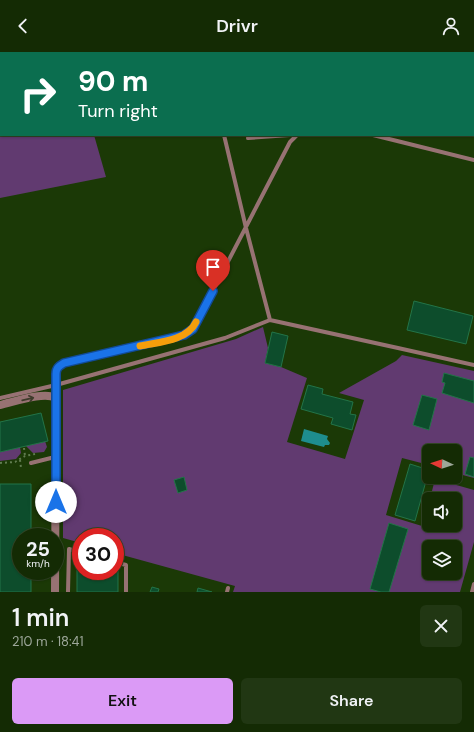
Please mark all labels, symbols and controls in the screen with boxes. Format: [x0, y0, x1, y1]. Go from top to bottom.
text: Drivr [216, 14, 258, 38]
icon: back [12, 15, 34, 37]
icon: person [440, 15, 462, 37]
text: 90 m [78, 63, 148, 100]
icon: right [12, 68, 64, 120]
text: Turn right [78, 99, 158, 123]
pin [196, 250, 230, 291]
icon: arrive [202, 256, 224, 278]
one-way arrow [22, 394, 35, 402]
north arrow [422, 444, 462, 484]
map controls [422, 444, 462, 580]
position arrow [35, 481, 77, 523]
button: sound [422, 492, 462, 532]
speed limit sign: 30 [72, 528, 124, 580]
text: 25 [26, 536, 50, 562]
button: layers [422, 540, 462, 580]
text: km/h [26, 557, 50, 570]
text: 1 min [12, 602, 69, 633]
button: close [420, 605, 462, 647]
text: 210 m · 18:41 [12, 633, 84, 650]
button: Exit [12, 678, 233, 724]
button: Share [241, 678, 462, 724]

